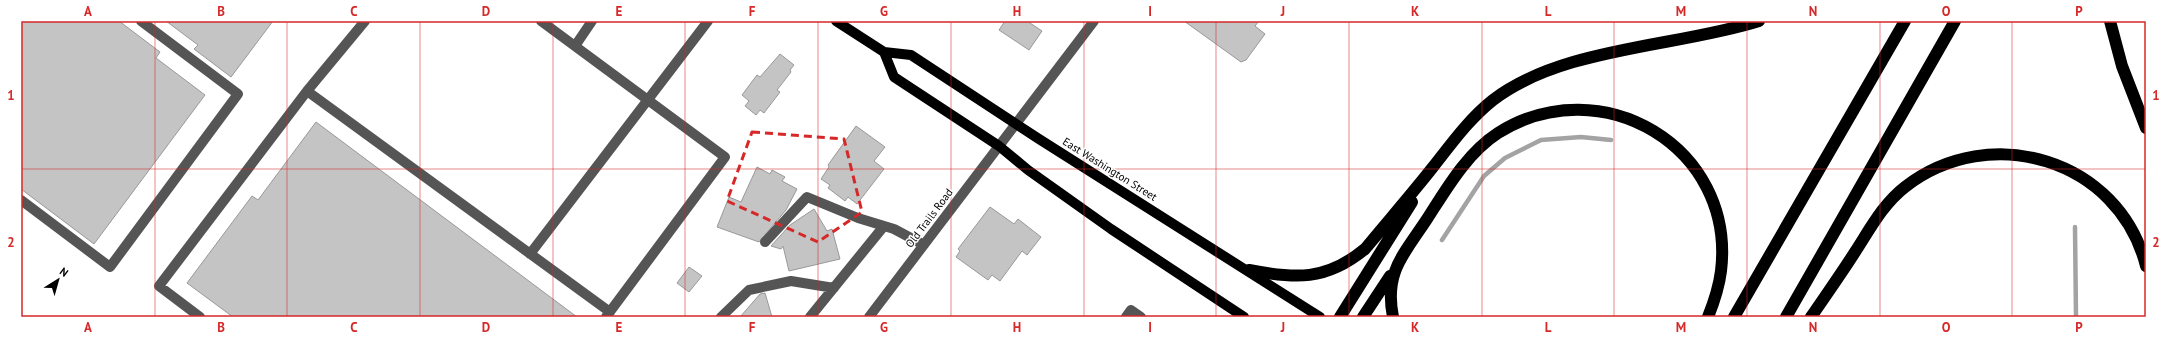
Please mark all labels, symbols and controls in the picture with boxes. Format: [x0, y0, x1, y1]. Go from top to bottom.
text: A [84, 3, 92, 20]
text: B [217, 3, 225, 20]
text: C [350, 3, 358, 20]
text: D [482, 3, 490, 20]
text: E [616, 3, 623, 20]
text: F [749, 3, 756, 20]
text: G [880, 3, 888, 20]
text: H [1013, 3, 1021, 20]
text: I [1148, 3, 1152, 20]
text: J [1280, 3, 1285, 20]
text: K [1411, 3, 1419, 20]
text: L [1545, 3, 1552, 20]
text: M [1676, 3, 1686, 20]
text: N [1809, 3, 1817, 20]
text: O [1942, 3, 1951, 20]
text: P [2075, 3, 2083, 20]
text: 1 [7, 87, 15, 104]
text: 1 [2152, 87, 2160, 104]
street label: East Washington Street [1060, 134, 1160, 204]
street label: Old Trails Road [902, 186, 956, 250]
text: 2 [7, 234, 15, 251]
text: 2 [2152, 234, 2160, 251]
north arrow [38, 260, 78, 300]
text: N [57, 264, 71, 280]
text: A [84, 319, 92, 336]
text: B [217, 319, 225, 336]
text: C [350, 319, 358, 336]
text: D [482, 319, 490, 336]
text: E [616, 319, 623, 336]
text: F [749, 319, 756, 336]
text: G [880, 319, 888, 336]
text: H [1013, 319, 1021, 336]
text: I [1148, 319, 1152, 336]
text: J [1280, 319, 1285, 336]
text: K [1411, 319, 1419, 336]
text: L [1545, 319, 1552, 336]
text: M [1676, 319, 1686, 336]
text: N [1809, 319, 1817, 336]
text: O [1942, 319, 1951, 336]
text: P [2075, 319, 2083, 336]

